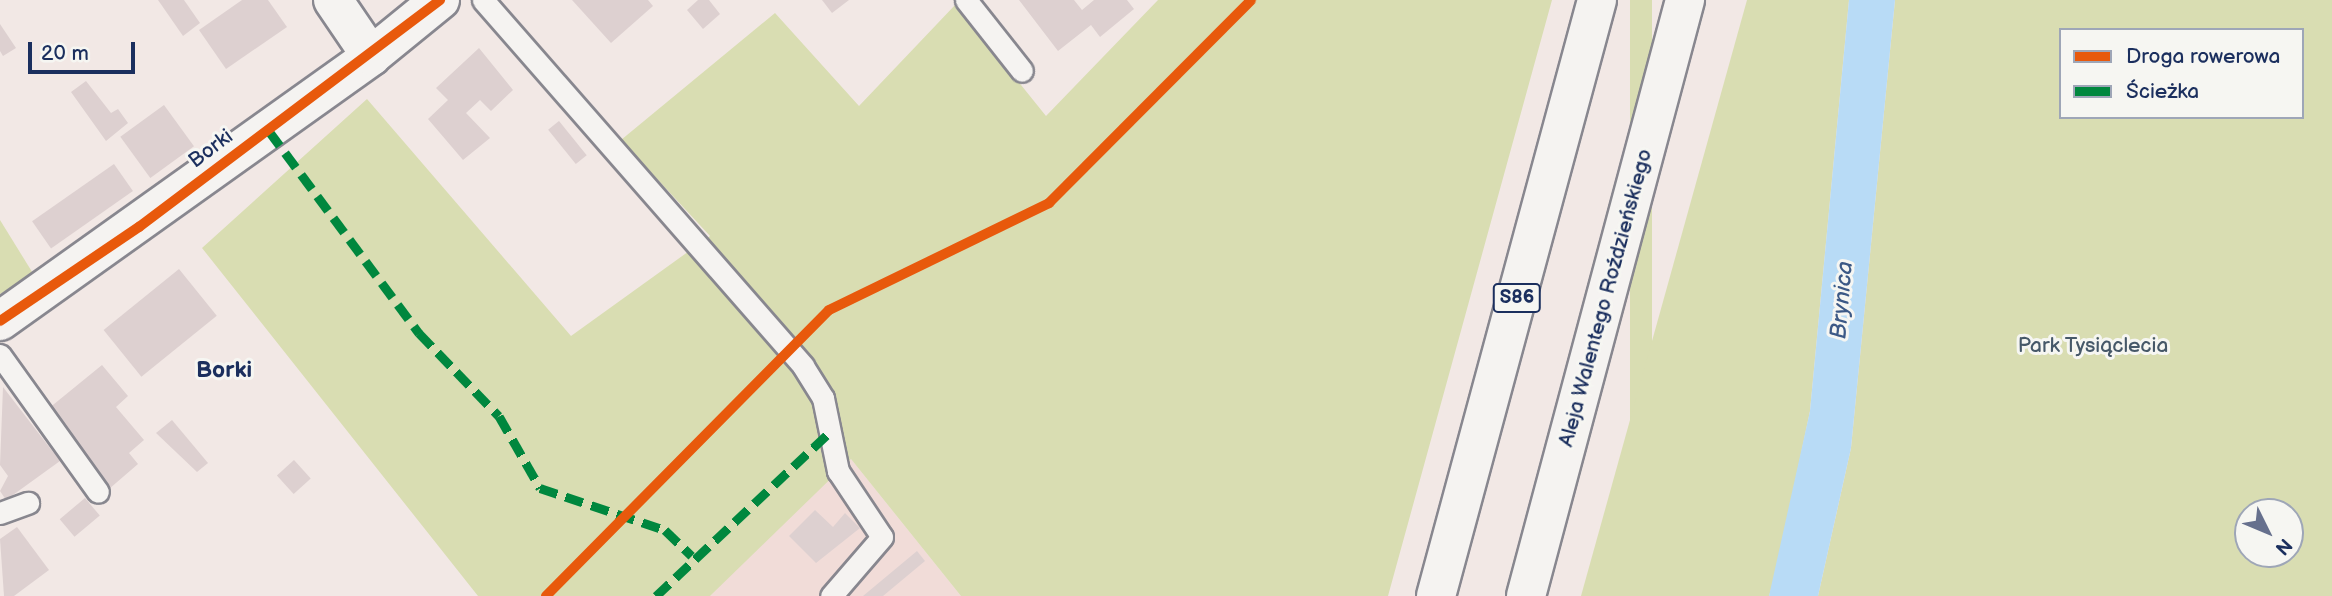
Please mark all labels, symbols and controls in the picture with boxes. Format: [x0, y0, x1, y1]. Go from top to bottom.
scale bar [32, 28, 138, 72]
legend [2059, 28, 2304, 119]
text: 20 m [41, 41, 89, 66]
text: Droga rowerowa [2126, 44, 2280, 69]
text: Ścieżka [2126, 79, 2199, 104]
street label: Borki [184, 124, 238, 174]
street label: Aleja Walentego Roździeńskiego [1554, 146, 1658, 450]
water label: Brynica [1825, 260, 1859, 340]
road number: S86 [1492, 282, 1542, 314]
park label: Park Tysiąclecia [2017, 333, 2169, 359]
district label: Borki [196, 356, 252, 384]
north arrow [2234, 498, 2304, 568]
text: N [2270, 533, 2297, 559]

